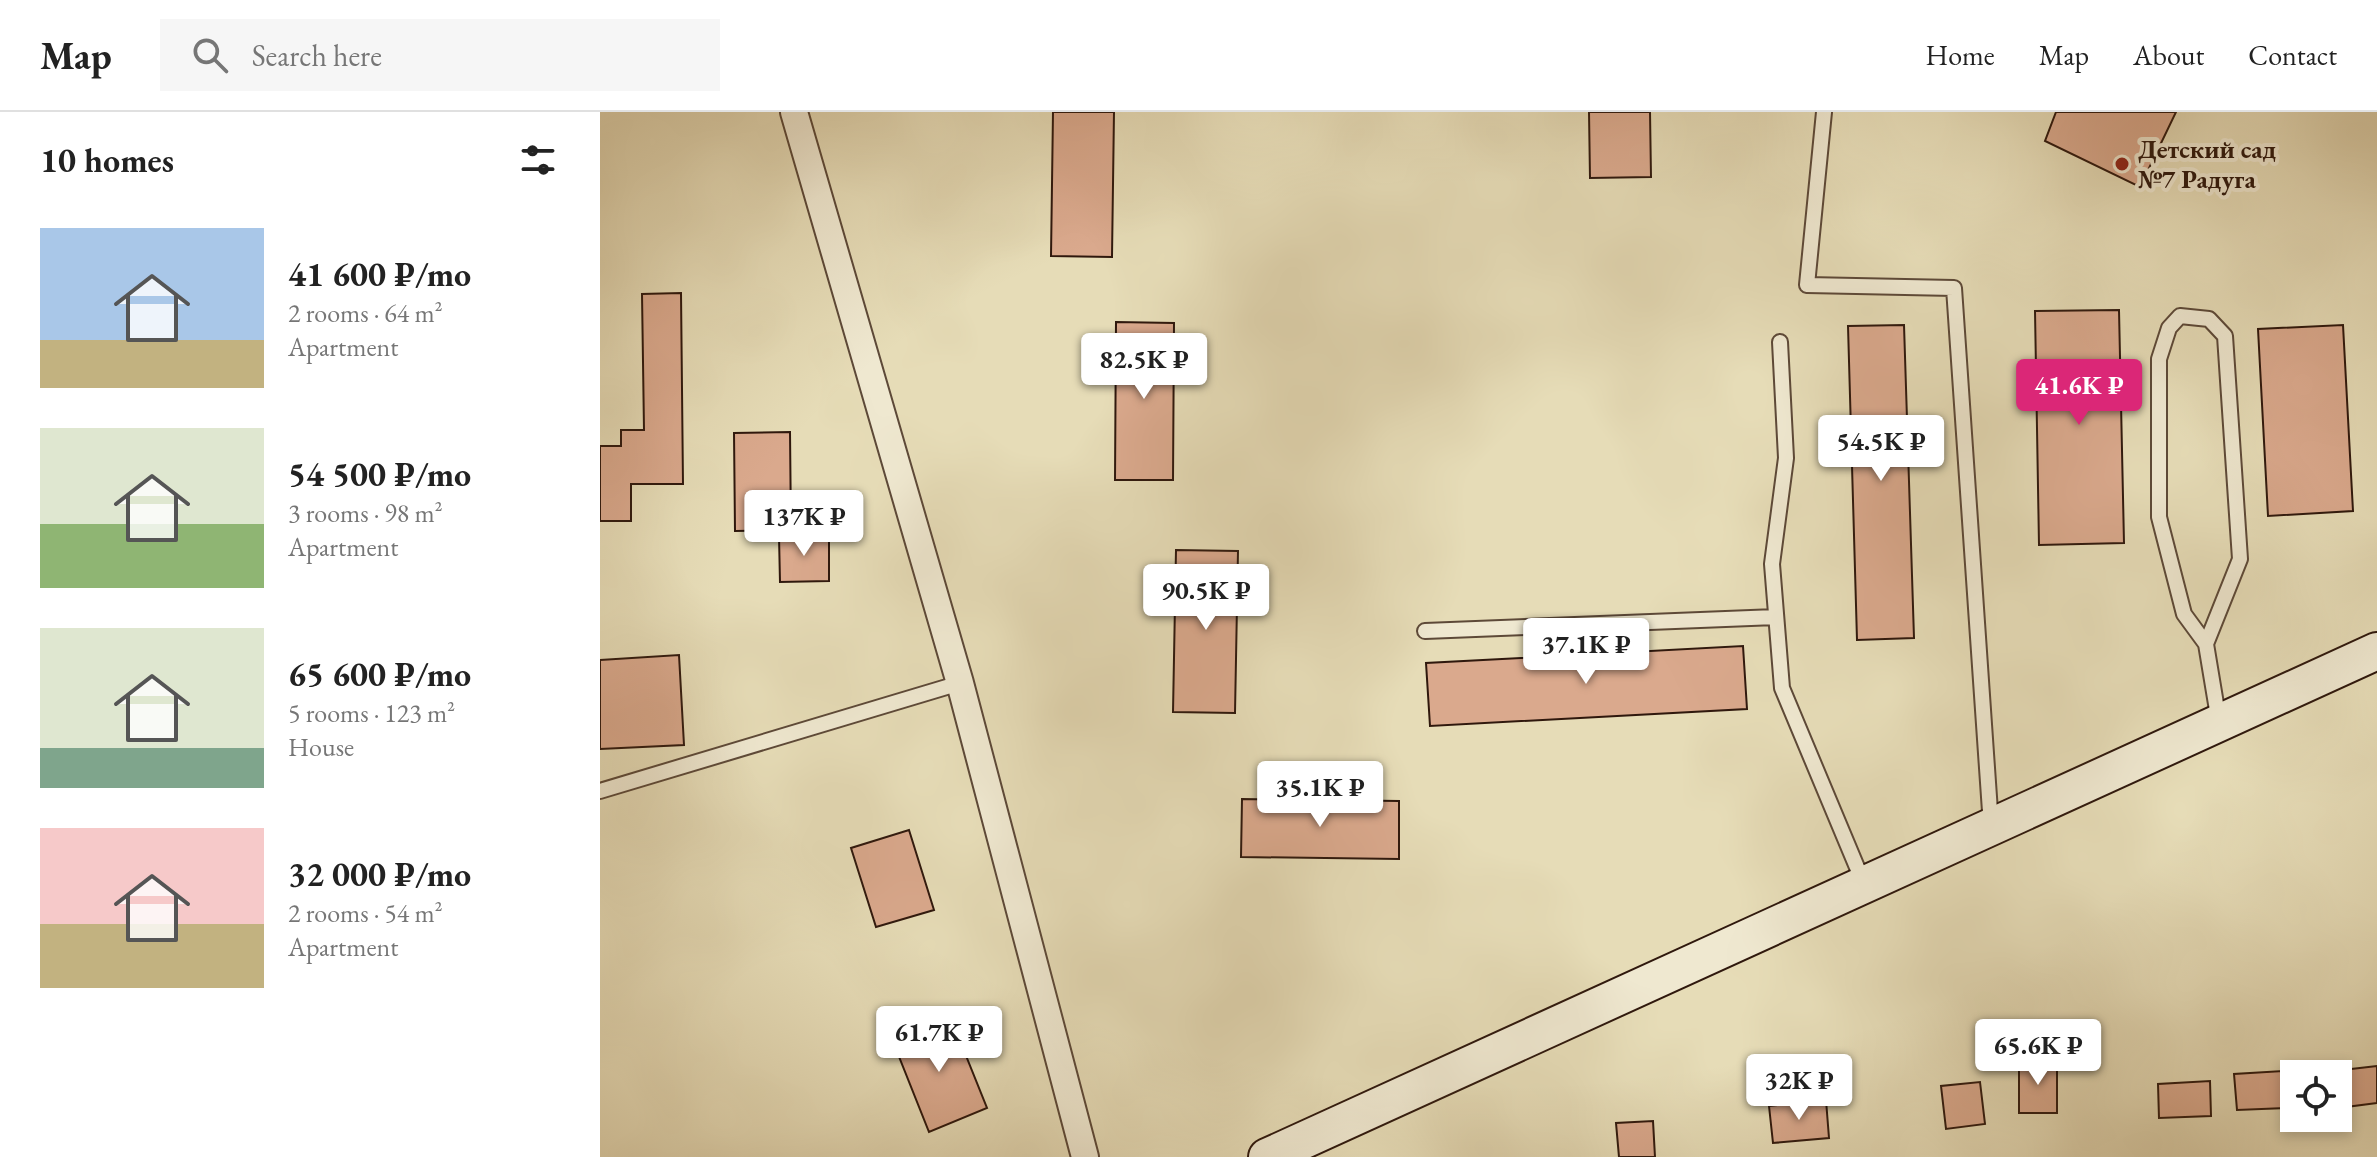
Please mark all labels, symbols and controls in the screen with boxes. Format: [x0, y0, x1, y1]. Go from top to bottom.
search box [160, 19, 720, 91]
text: Map [40, 31, 112, 80]
icon: search [188, 33, 232, 77]
text: Search here [252, 36, 382, 75]
text: Home [1925, 37, 1995, 73]
text: Map [2039, 37, 2089, 73]
text: About [2133, 37, 2204, 73]
text: Contact [2248, 37, 2337, 73]
place label: Детский сад №7 Радуга [2138, 132, 2277, 196]
text: 10 homes [40, 138, 174, 182]
icon: filters [516, 138, 560, 182]
marker: Детский сад №7 Радуга [2113, 155, 2131, 173]
text: 41 600 ₽/mo [288, 252, 471, 296]
icon: home [104, 260, 200, 356]
text: 2 rooms · 64 m² [288, 296, 443, 330]
text: Apartment [288, 330, 398, 364]
pin: 82.5K ₽ [1070, 333, 1218, 401]
text: 82.5K ₽ [1099, 342, 1189, 376]
pin: 41.6K ₽ [2005, 359, 2153, 427]
text: 41.6K ₽ [2034, 368, 2124, 402]
pin: 54.5K ₽ [1807, 415, 1955, 483]
text: 54.5K ₽ [1836, 424, 1926, 458]
text: 54 500 ₽/mo [288, 452, 471, 496]
icon: home [104, 460, 200, 556]
pin: 137K ₽ [739, 490, 869, 558]
text: 3 rooms · 98 m² [288, 496, 443, 530]
text: 137K ₽ [762, 499, 846, 533]
text: Apartment [288, 530, 398, 564]
pin: 90.5K ₽ [1132, 564, 1280, 632]
text: 90.5K ₽ [1161, 573, 1251, 607]
pin: 37.1K ₽ [1512, 618, 1660, 686]
text: 37.1K ₽ [1541, 627, 1631, 661]
text: 65 600 ₽/mo [288, 652, 471, 696]
icon: home [104, 660, 200, 756]
text: 5 rooms · 123 m² [288, 696, 455, 730]
text: House [288, 730, 354, 764]
pin: 35.1K ₽ [1246, 761, 1394, 829]
text: 35.1K ₽ [1275, 770, 1365, 804]
text: 32 000 ₽/mo [288, 852, 471, 896]
icon: home [104, 860, 200, 956]
text: 2 rooms · 54 m² [288, 896, 443, 930]
text: Apartment [288, 930, 398, 964]
pin: 61.7K ₽ [865, 1006, 1013, 1074]
text: 61.7K ₽ [894, 1015, 984, 1049]
pin: 65.6K ₽ [1964, 1019, 2112, 1087]
text: 65.6K ₽ [1993, 1028, 2083, 1062]
pin: 32K ₽ [1743, 1054, 1855, 1122]
map controls [2280, 1060, 2352, 1132]
button: locate [2280, 1060, 2352, 1132]
text: 32K ₽ [1764, 1063, 1834, 1097]

